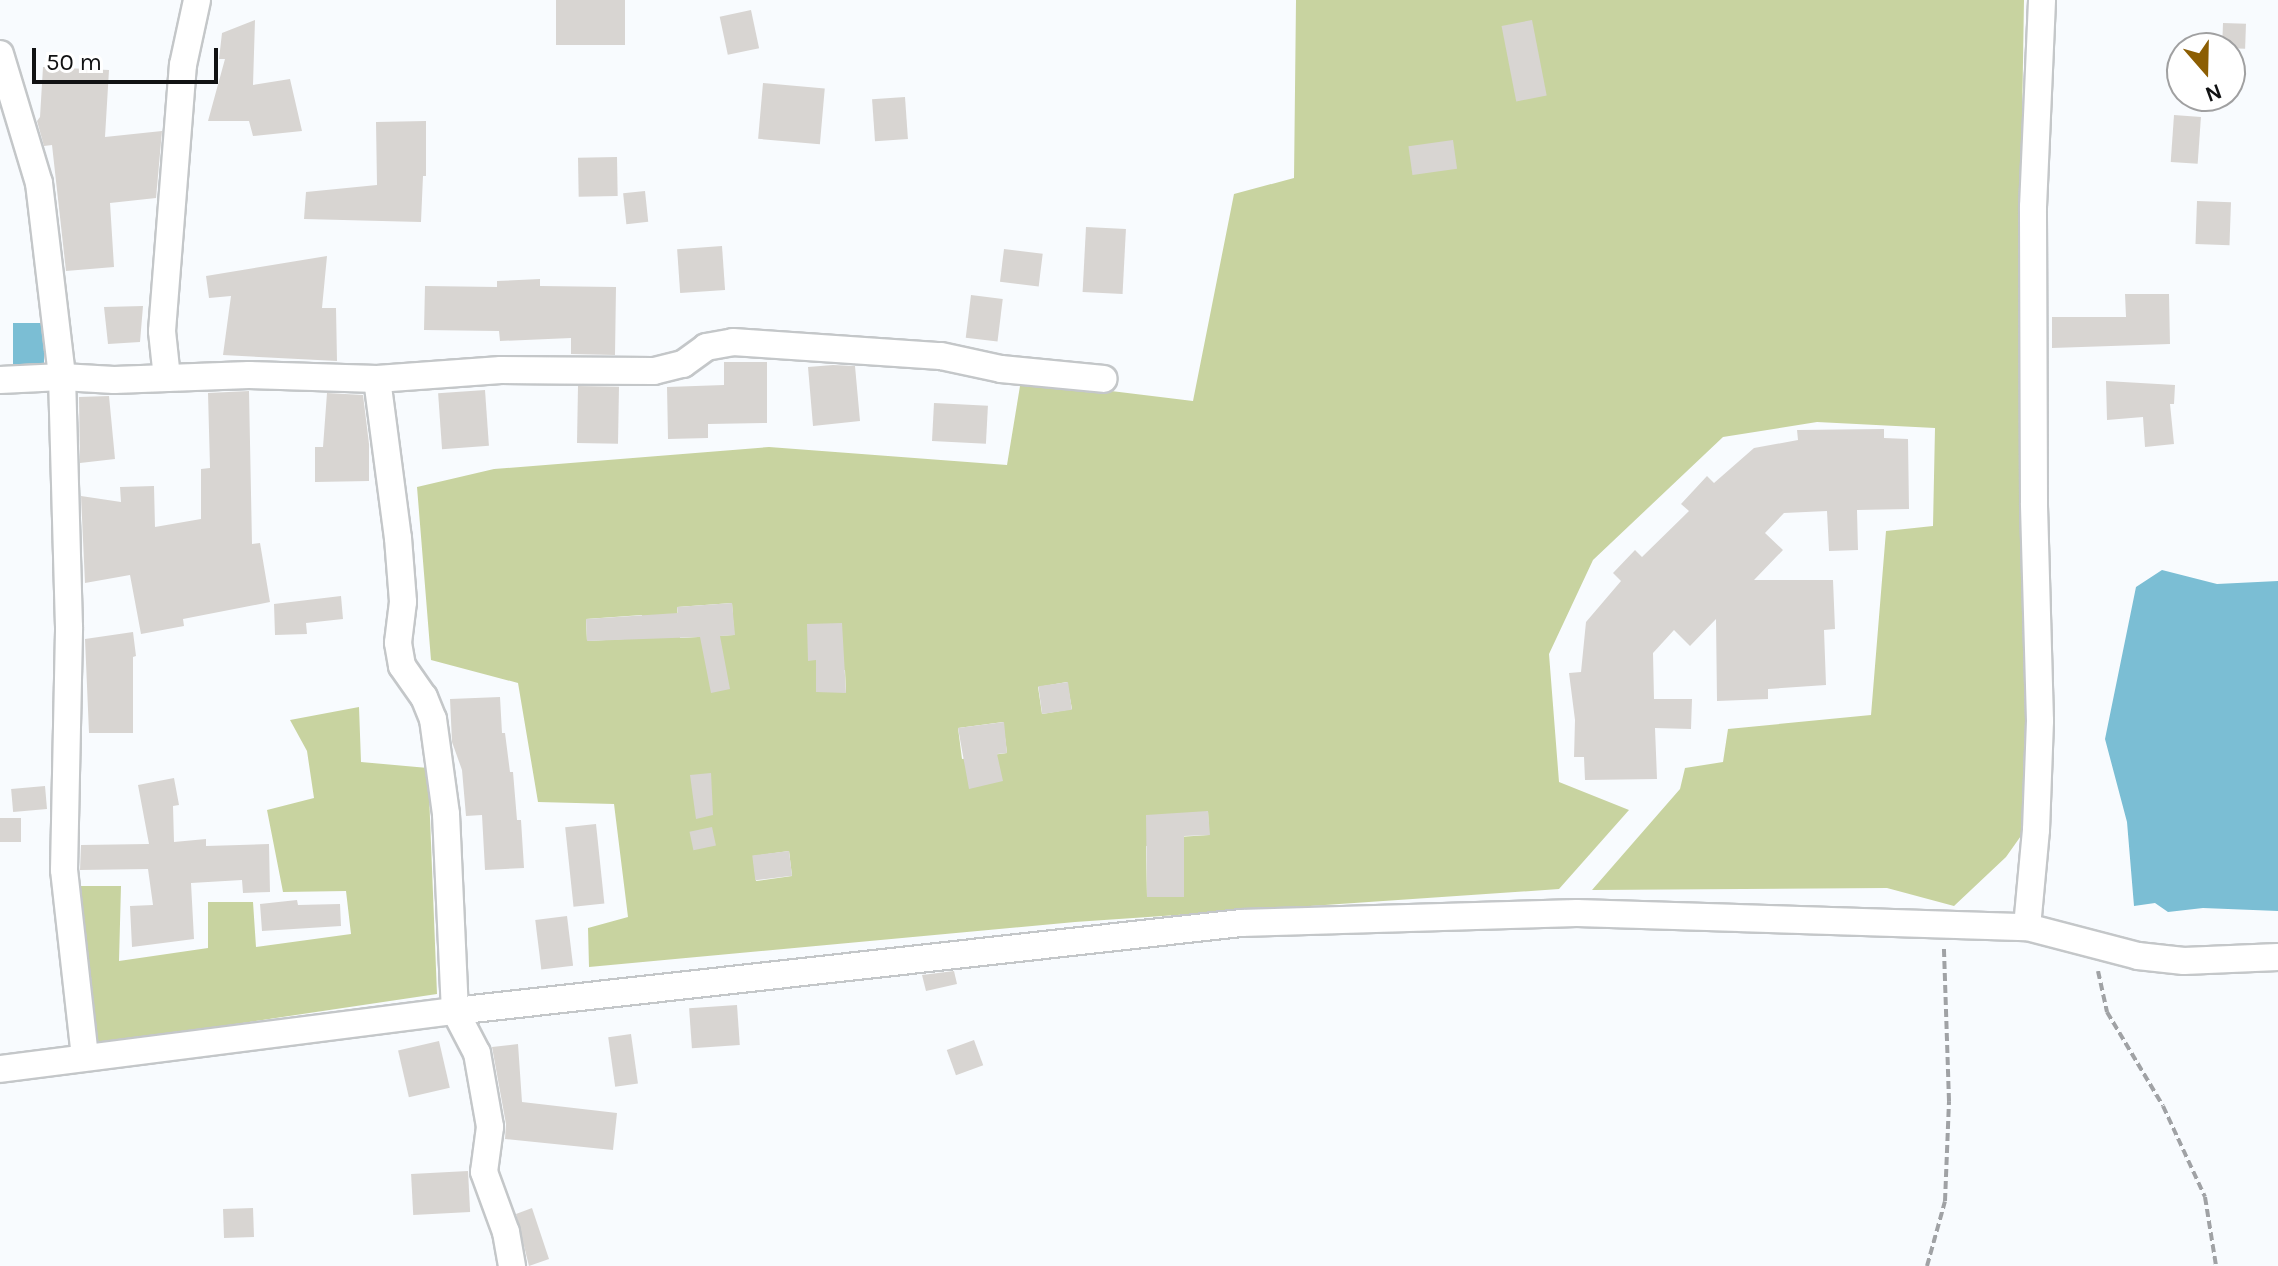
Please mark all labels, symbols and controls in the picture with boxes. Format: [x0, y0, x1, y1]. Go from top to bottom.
scale bar [36, 32, 222, 82]
north arrow [2166, 32, 2246, 112]
text: 50 m [46, 48, 102, 76]
text: N [2202, 78, 2225, 108]

